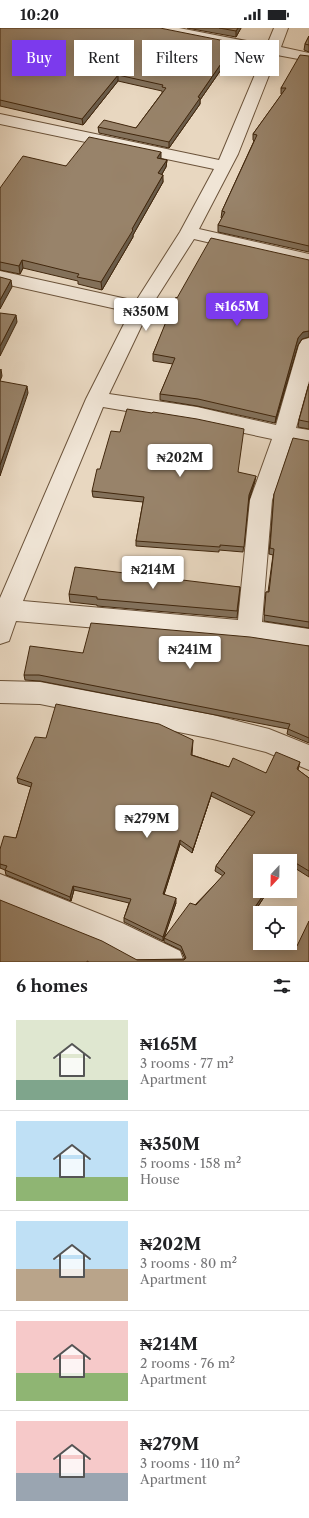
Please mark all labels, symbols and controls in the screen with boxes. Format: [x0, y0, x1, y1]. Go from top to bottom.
text: 10:20 [20, 5, 59, 24]
chip: Buy [12, 40, 66, 76]
chip: Rent [74, 40, 134, 76]
chip: Filters [142, 40, 212, 76]
chip: New [220, 40, 279, 76]
pin: ₦165M [209, 293, 265, 327]
pin: ₦350M [118, 298, 174, 332]
text: ₦165M [215, 298, 259, 314]
text: ₦350M [123, 303, 169, 319]
pin: ₦202M [152, 444, 208, 478]
text: ₦202M [157, 449, 203, 465]
pin: ₦214M [125, 556, 181, 590]
text: ₦214M [131, 561, 175, 577]
pin: ₦241M [162, 636, 218, 670]
text: ₦241M [168, 641, 212, 657]
pin: ₦279M [119, 805, 175, 839]
text: ₦279M [124, 810, 170, 826]
north arrow [253, 854, 297, 898]
map controls [253, 854, 297, 950]
button: locate [253, 906, 297, 950]
icon: filters [271, 975, 293, 997]
text: 6 homes [16, 976, 88, 996]
text: ₦165M [140, 1034, 198, 1054]
icon: home [48, 1036, 96, 1084]
text: 3 rooms · 77 m² [140, 1055, 234, 1071]
text: Apartment [140, 1071, 207, 1087]
text: ₦350M [140, 1134, 200, 1154]
icon: home [48, 1137, 96, 1185]
text: 5 rooms · 158 m² [140, 1155, 241, 1171]
text: House [140, 1171, 180, 1187]
text: ₦202M [140, 1234, 201, 1254]
icon: home [48, 1237, 96, 1285]
text: 3 rooms · 80 m² [140, 1255, 237, 1271]
text: Apartment [140, 1271, 207, 1287]
text: ₦214M [140, 1334, 198, 1354]
icon: home [48, 1337, 96, 1385]
text: 2 rooms · 76 m² [140, 1355, 235, 1371]
text: Apartment [140, 1371, 207, 1387]
text: ₦279M [140, 1434, 199, 1454]
icon: home [48, 1437, 96, 1485]
text: 3 rooms · 110 m² [140, 1455, 240, 1471]
text: Apartment [140, 1471, 207, 1487]

